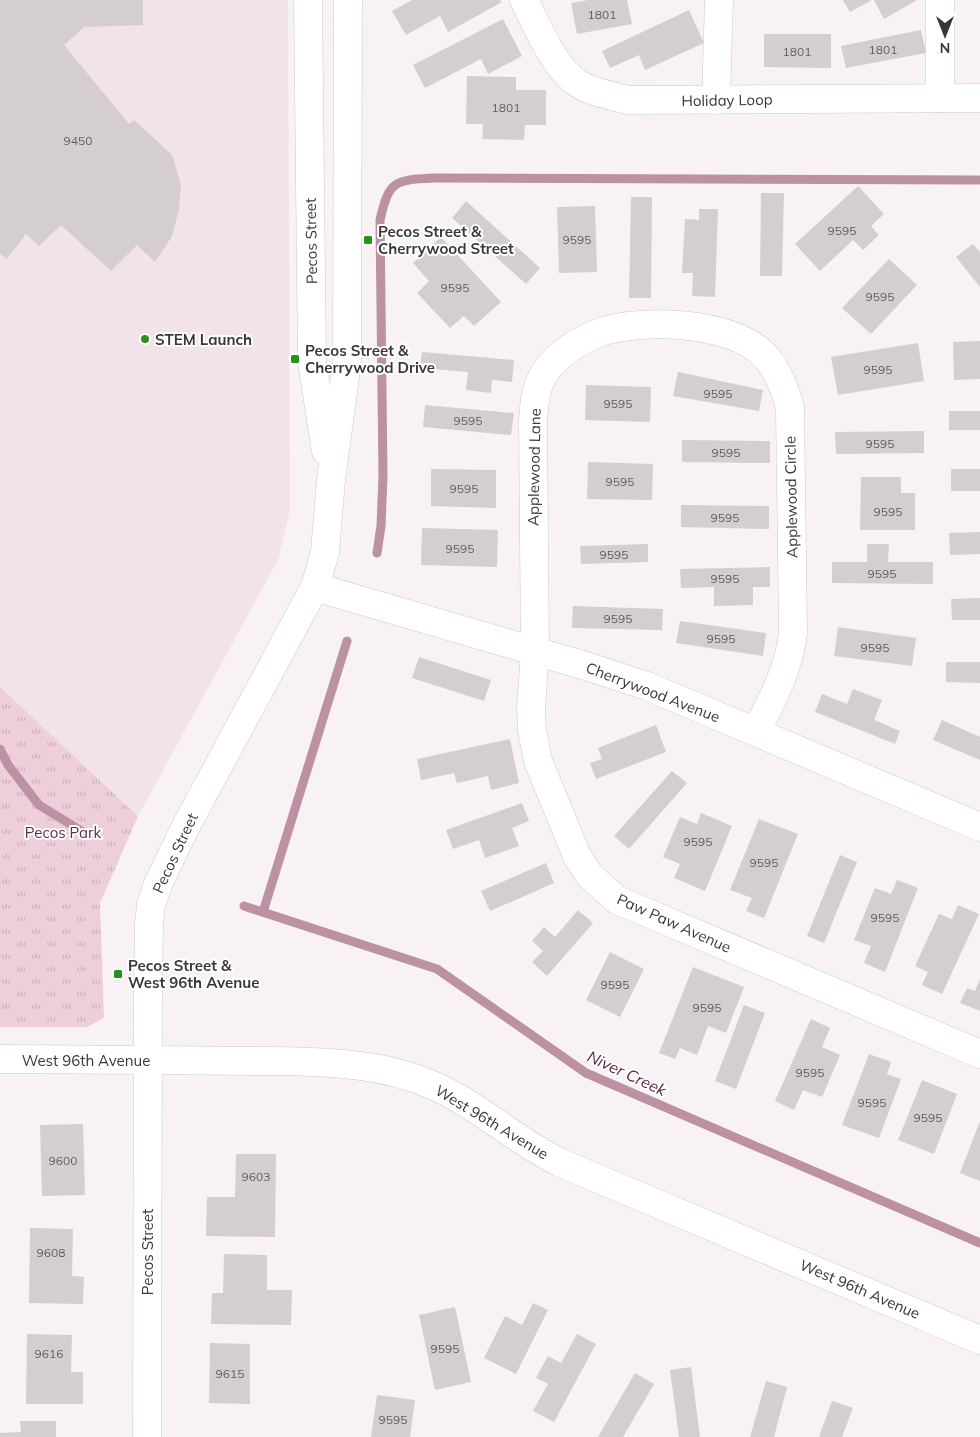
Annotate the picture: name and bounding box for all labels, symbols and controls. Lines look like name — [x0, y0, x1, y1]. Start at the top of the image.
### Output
house number: 1801 — [588, 7, 616, 22]
north arrow — [920, 10, 970, 60]
text: N — [940, 39, 950, 57]
house number: 1801 — [869, 42, 897, 57]
house number: 1801 — [783, 44, 811, 59]
street label: Holiday Loop — [681, 90, 773, 110]
house number: 1801 — [492, 100, 520, 115]
house number: 9450 — [64, 133, 92, 148]
street label: Pecos Street — [301, 198, 321, 284]
place label: Pecos Street & Cherrywood Street — [378, 222, 514, 258]
house number: 9595 — [828, 223, 856, 238]
house number: 9595 — [563, 232, 591, 247]
marker: Pecos Street & Cherrywood Street — [362, 234, 374, 246]
house number: 9595 — [441, 280, 469, 295]
house number: 9595 — [866, 289, 894, 304]
place label: STEM Launch — [155, 330, 252, 349]
marker: STEM Launch — [139, 333, 151, 345]
place label: Pecos Street & Cherrywood Drive — [305, 341, 435, 377]
marker: Pecos Street & Cherrywood Drive — [289, 353, 301, 365]
house number: 9595 — [864, 362, 892, 377]
house number: 9595 — [704, 386, 732, 401]
house number: 9595 — [604, 396, 632, 411]
street label: Applewood Lane — [523, 408, 545, 526]
house number: 9595 — [454, 413, 482, 428]
street label: Applewood Circle — [780, 436, 802, 558]
house number: 9595 — [866, 436, 894, 451]
house number: 9595 — [712, 445, 740, 460]
house number: 9595 — [606, 474, 634, 489]
house number: 9595 — [450, 481, 478, 496]
house number: 9595 — [874, 504, 902, 519]
house number: 9595 — [711, 510, 739, 525]
house number: 9595 — [446, 541, 474, 556]
house number: 9595 — [600, 547, 628, 562]
house number: 9595 — [868, 566, 896, 581]
house number: 9595 — [711, 571, 739, 586]
house number: 9595 — [604, 611, 632, 626]
house number: 9595 — [707, 631, 735, 646]
house number: 9595 — [861, 640, 889, 655]
street label: Cherrywood Avenue — [583, 658, 723, 726]
street label: Pecos Street — [148, 810, 202, 896]
park label: Pecos Park — [25, 823, 101, 842]
house number: 9595 — [684, 834, 712, 849]
house number: 9595 — [750, 855, 778, 870]
street label: Paw Paw Avenue — [614, 889, 734, 957]
house number: 9595 — [871, 910, 899, 925]
place label: Pecos Street & West 96th Avenue — [128, 956, 259, 992]
marker: Pecos Street & West 96th Avenue — [112, 968, 124, 980]
house number: 9595 — [601, 977, 629, 992]
house number: 9595 — [693, 1000, 721, 1015]
water label: Niver Creek — [584, 1046, 670, 1100]
street label: West 96th Avenue — [22, 1051, 150, 1070]
house number: 9595 — [796, 1065, 824, 1080]
street label: West 96th Avenue — [432, 1081, 552, 1163]
house number: 9595 — [858, 1095, 886, 1110]
house number: 9595 — [914, 1110, 942, 1125]
house number: 9600 — [49, 1153, 77, 1168]
house number: 9603 — [242, 1169, 270, 1184]
street label: Pecos Street — [138, 1209, 157, 1295]
house number: 9608 — [37, 1245, 65, 1260]
street label: West 96th Avenue — [797, 1255, 923, 1323]
house number: 9595 — [431, 1341, 459, 1356]
house number: 9616 — [35, 1346, 63, 1361]
house number: 9615 — [216, 1366, 244, 1381]
house number: 9595 — [379, 1412, 407, 1427]

